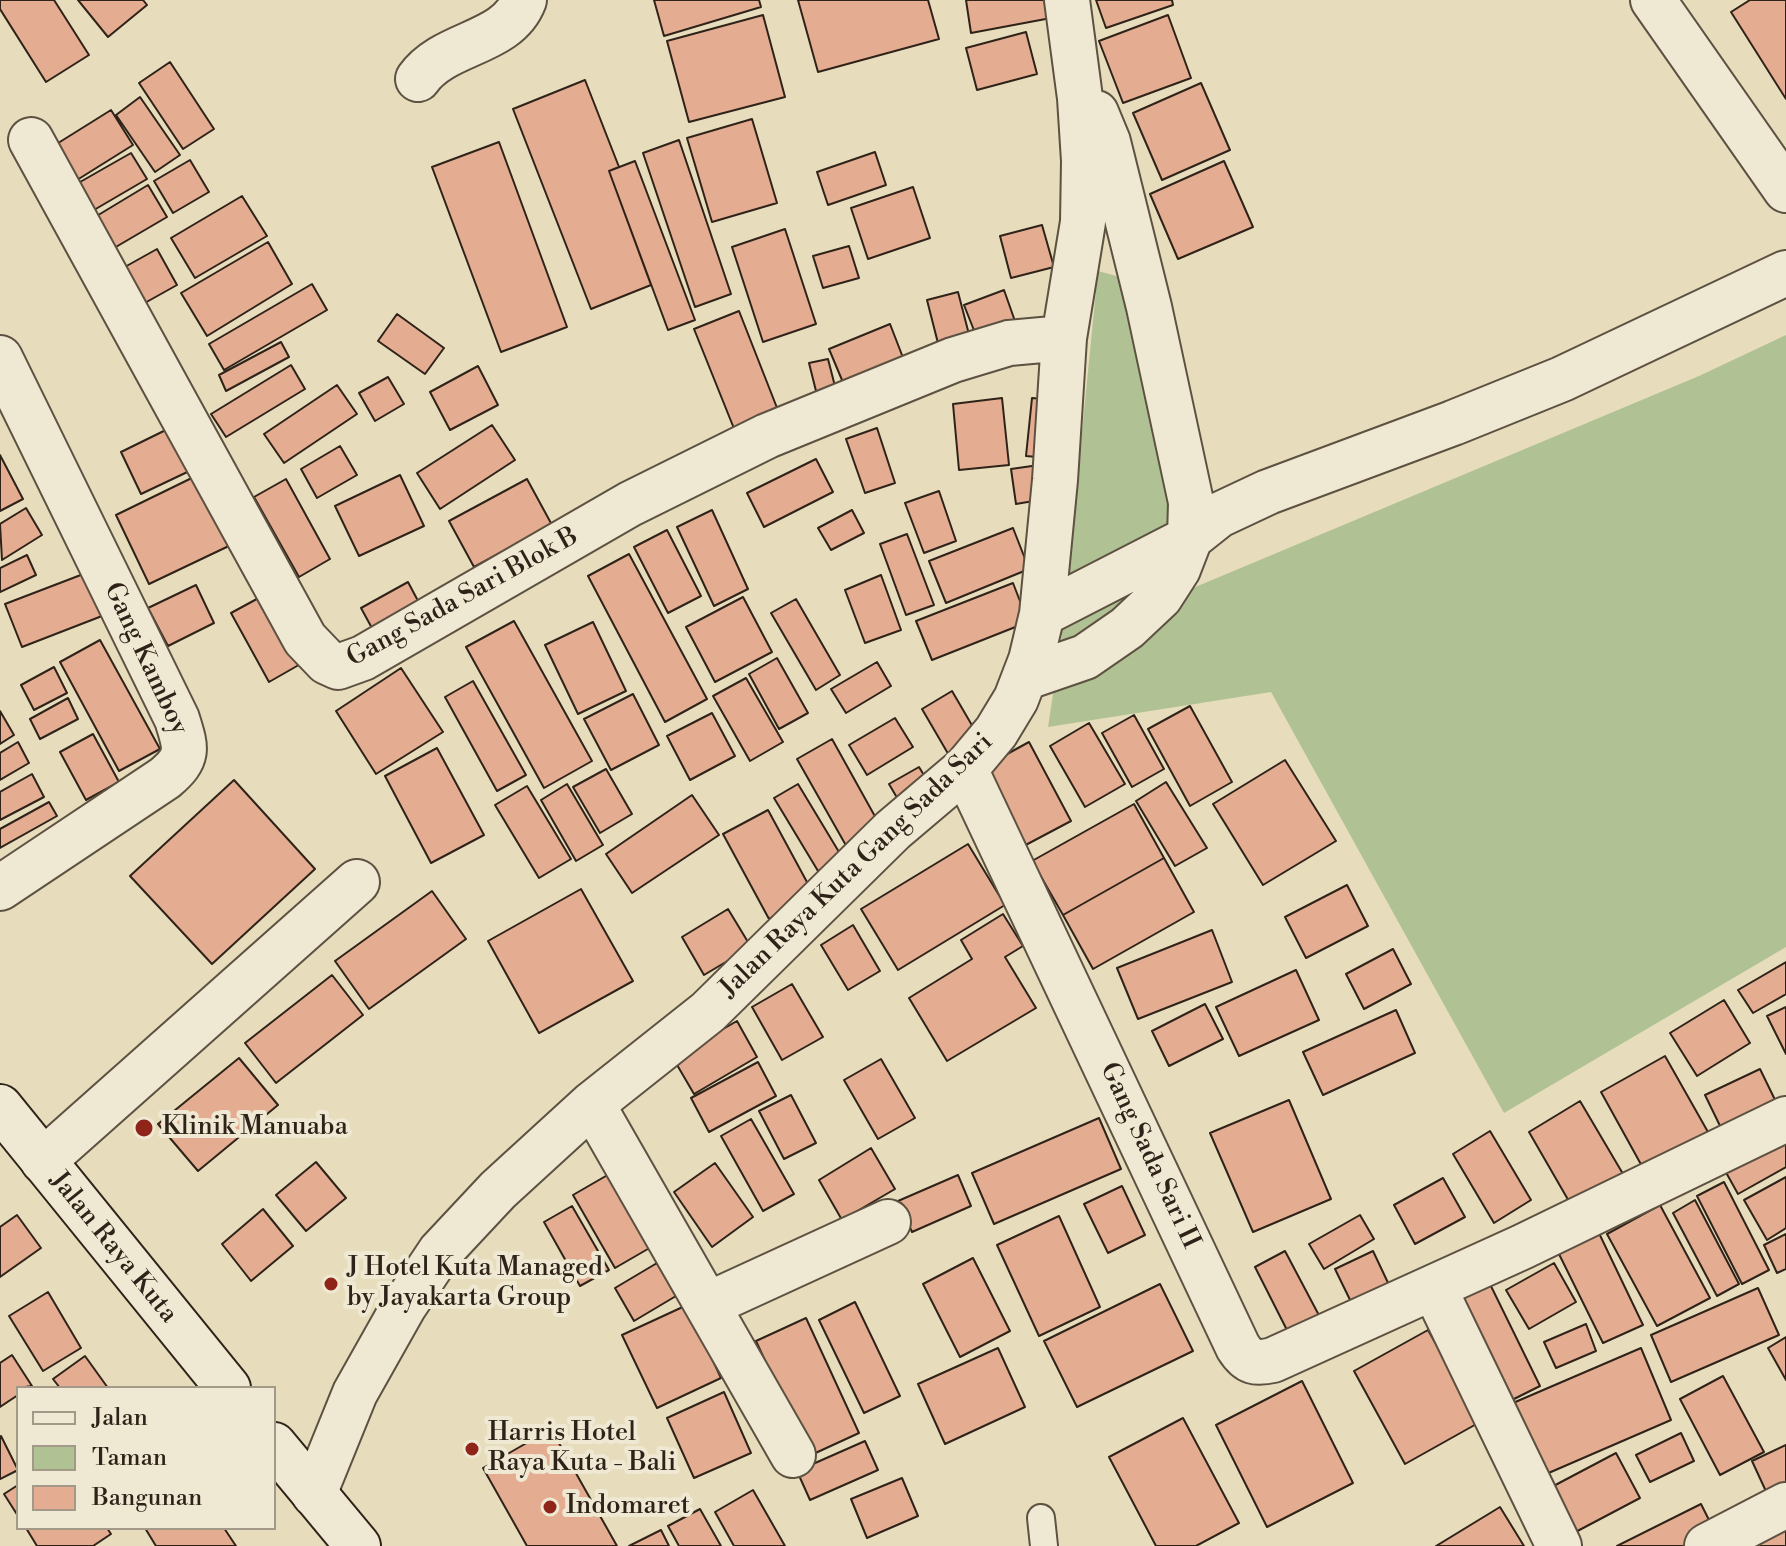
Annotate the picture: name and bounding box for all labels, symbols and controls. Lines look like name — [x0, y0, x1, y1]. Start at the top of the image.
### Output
street label: Gang Sada Sari Blok B — [342, 521, 584, 675]
street label: Gang Kamboy — [96, 578, 194, 740]
street label: Jalan Raya Kuta Gang Sada Sari — [714, 727, 1000, 1005]
street label: Gang Sada Sari II — [1092, 1058, 1206, 1254]
place label: Klinik Manuaba — [162, 1112, 348, 1144]
marker: Klinik Manuaba — [133, 1117, 155, 1139]
street label: Jalan Raya Kuta — [43, 1166, 183, 1330]
place label: J Hotel Kuta Managed by Jayakarta Group — [347, 1253, 603, 1314]
marker: J Hotel Kuta Managed by Jayakarta Group — [322, 1275, 340, 1293]
legend — [16, 1386, 276, 1530]
text: Jalan — [92, 1403, 148, 1433]
place label: Harris Hotel Raya Kuta - Bali — [488, 1418, 676, 1480]
marker: Harris Hotel Raya Kuta - Bali — [463, 1440, 481, 1458]
text: Taman — [92, 1443, 167, 1473]
text: Bangunan — [92, 1483, 202, 1513]
place label: Indomaret — [566, 1491, 690, 1523]
marker: Indomaret — [541, 1498, 559, 1516]

